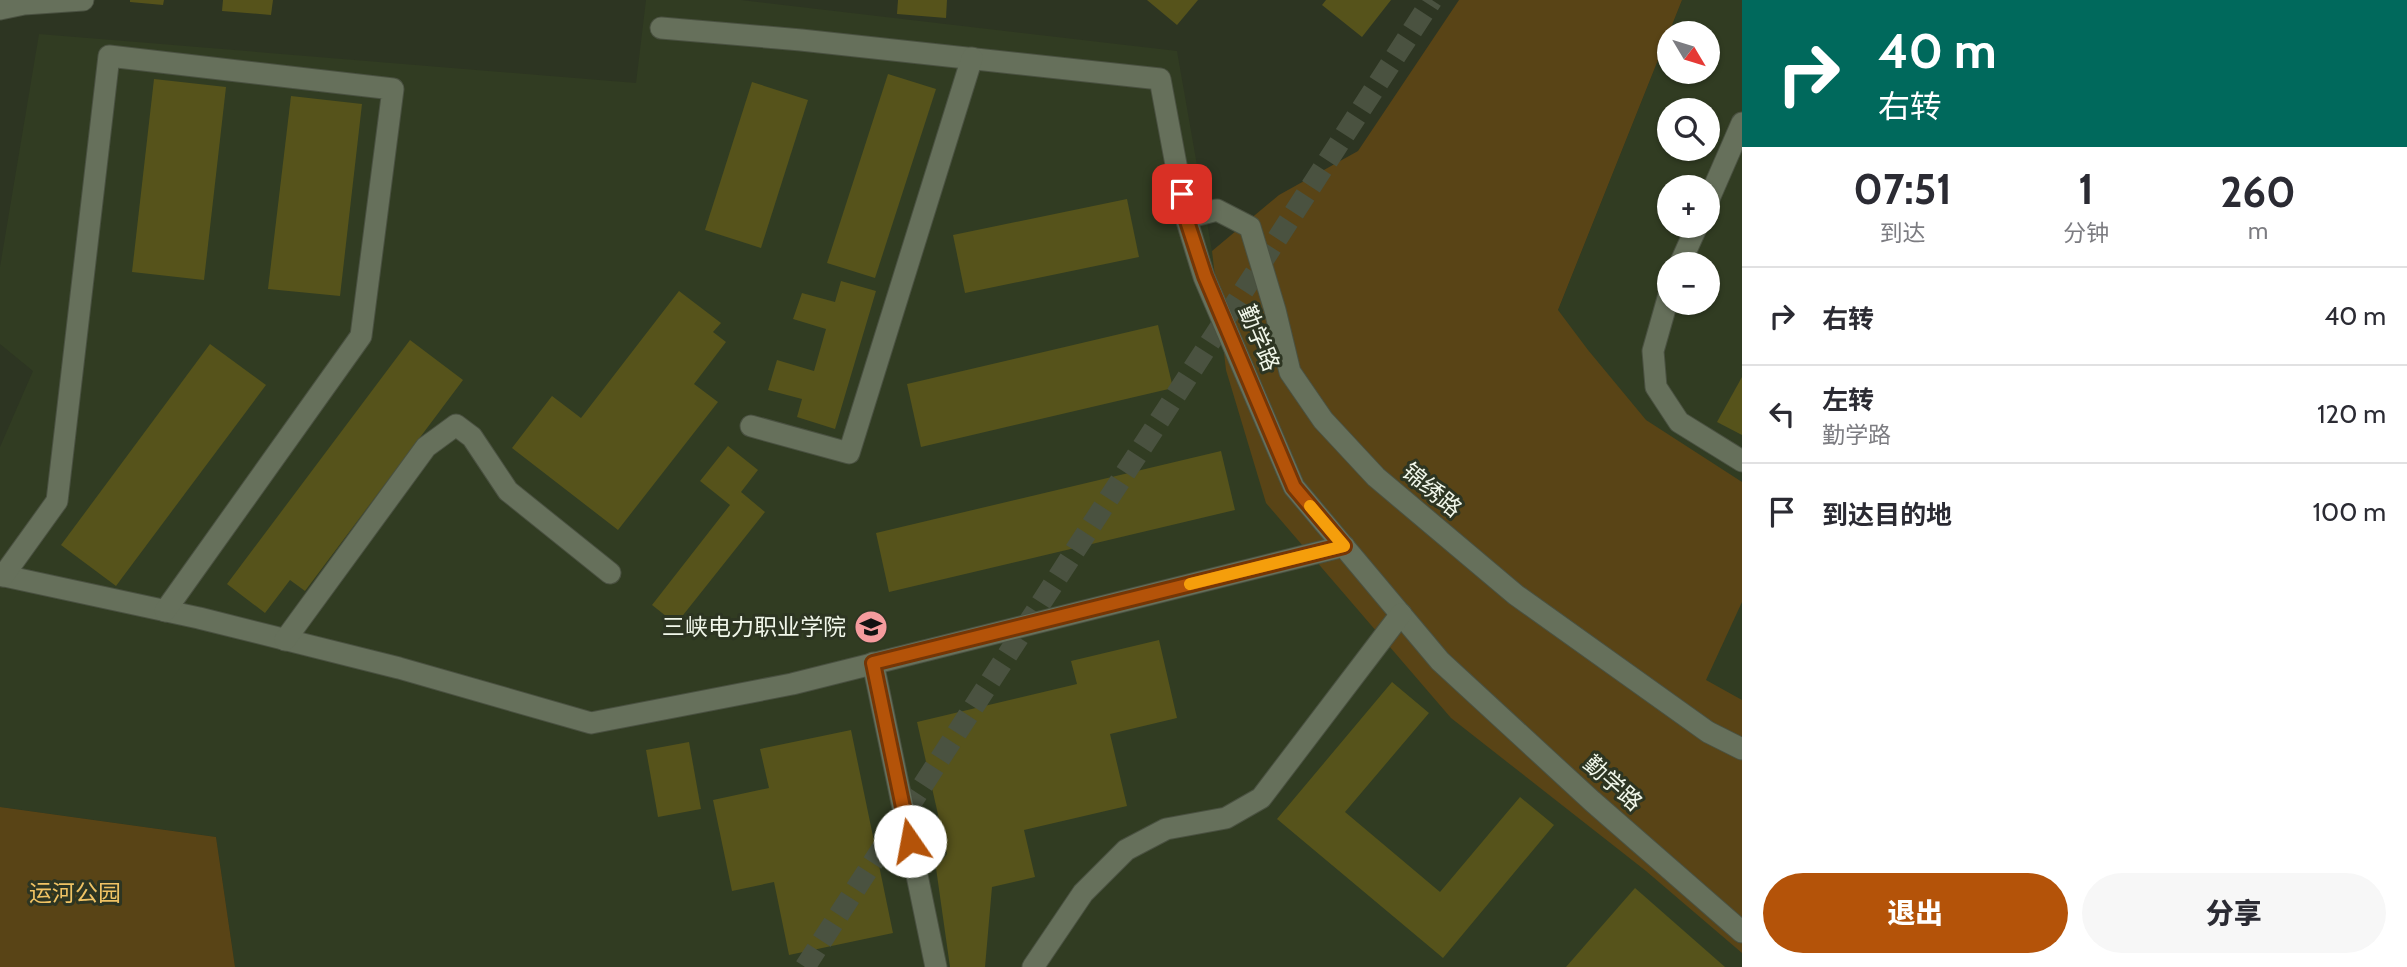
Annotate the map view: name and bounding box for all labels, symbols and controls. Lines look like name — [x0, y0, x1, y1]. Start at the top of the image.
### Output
north arrow — [1657, 21, 1720, 84]
map controls — [1657, 21, 1720, 315]
text: 40 m — [1878, 21, 1997, 80]
icon: right — [1763, 28, 1854, 119]
text: 右转 — [1878, 87, 1942, 126]
button: search — [1657, 98, 1720, 161]
text: 07:51 — [1853, 163, 1952, 215]
text: 1 — [2078, 163, 2094, 215]
pin — [1152, 164, 1212, 224]
text: 260 — [2220, 166, 2296, 218]
icon: arrive — [1163, 175, 1201, 213]
button: + — [1657, 175, 1720, 238]
text: m — [2248, 217, 2268, 245]
text: 到达 — [1879, 219, 1925, 247]
text: 分钟 — [2063, 219, 2109, 247]
button: − — [1657, 252, 1720, 315]
icon: right — [1763, 297, 1801, 335]
text: 40 m — [2324, 300, 2386, 332]
street label: 勤学路 — [1233, 301, 1285, 375]
text: 右转 — [1822, 303, 1874, 335]
text: 左转 — [1822, 384, 1874, 416]
icon: left — [1763, 395, 1801, 433]
text: 120 m — [2317, 398, 2386, 430]
text: 勤学路 — [1822, 421, 1891, 449]
street label: 锦绣路 — [1397, 457, 1467, 523]
icon: arrive — [1763, 493, 1801, 531]
text: 100 m — [2313, 496, 2386, 528]
text: 到达目的地 — [1822, 499, 1952, 531]
school or university icon: 三峡电力职业学院 — [852, 608, 890, 646]
place label: 三峡电力职业学院 — [662, 613, 846, 641]
street label: 勤学路 — [1578, 750, 1648, 816]
position arrow — [873, 804, 947, 878]
button: 退出 — [1763, 873, 2068, 953]
button: 分享 — [2082, 873, 2386, 953]
park label: 运河公园 — [29, 879, 121, 907]

